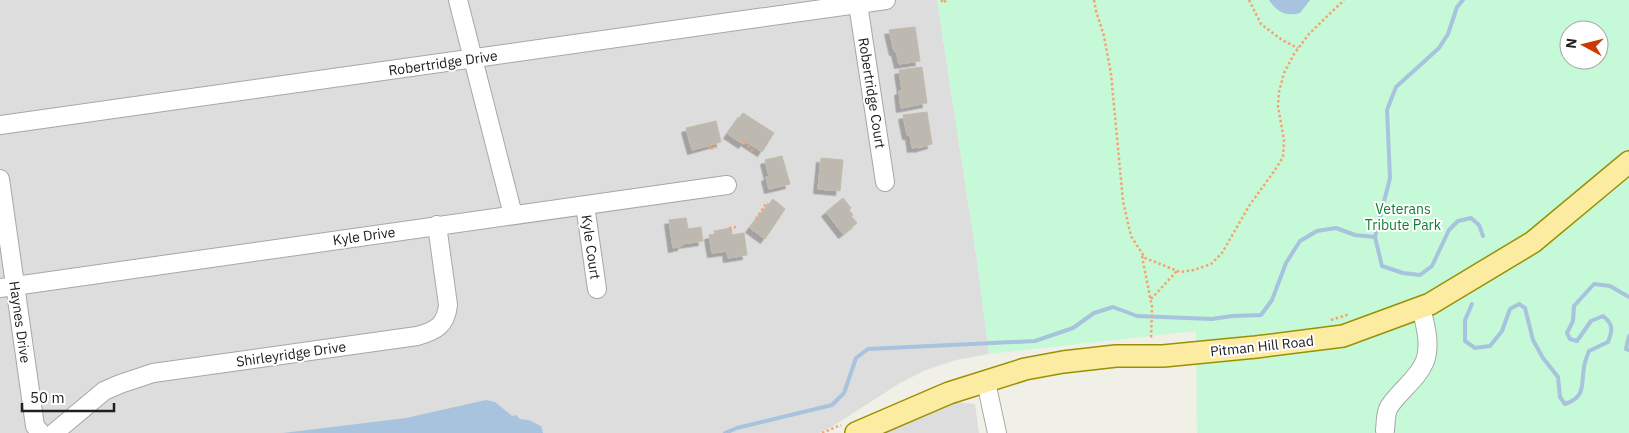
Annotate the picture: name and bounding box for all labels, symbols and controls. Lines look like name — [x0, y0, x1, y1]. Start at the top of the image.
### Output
north arrow — [1559, 20, 1609, 70]
street label: Robertridge Court — [854, 36, 890, 150]
text: N — [1562, 37, 1581, 50]
street label: Robertridge Drive — [387, 46, 499, 80]
park label: Veterans Tribute Park — [1365, 200, 1442, 234]
street label: Kyle Court — [578, 214, 604, 281]
street label: Kyle Drive — [332, 223, 397, 249]
street label: Haynes Drive — [5, 280, 35, 364]
street label: Pitman Hill Road — [1209, 332, 1315, 360]
street label: Shirleyridge Drive — [235, 337, 347, 371]
scale bar — [22, 380, 115, 412]
text: 50 m — [30, 388, 65, 407]

